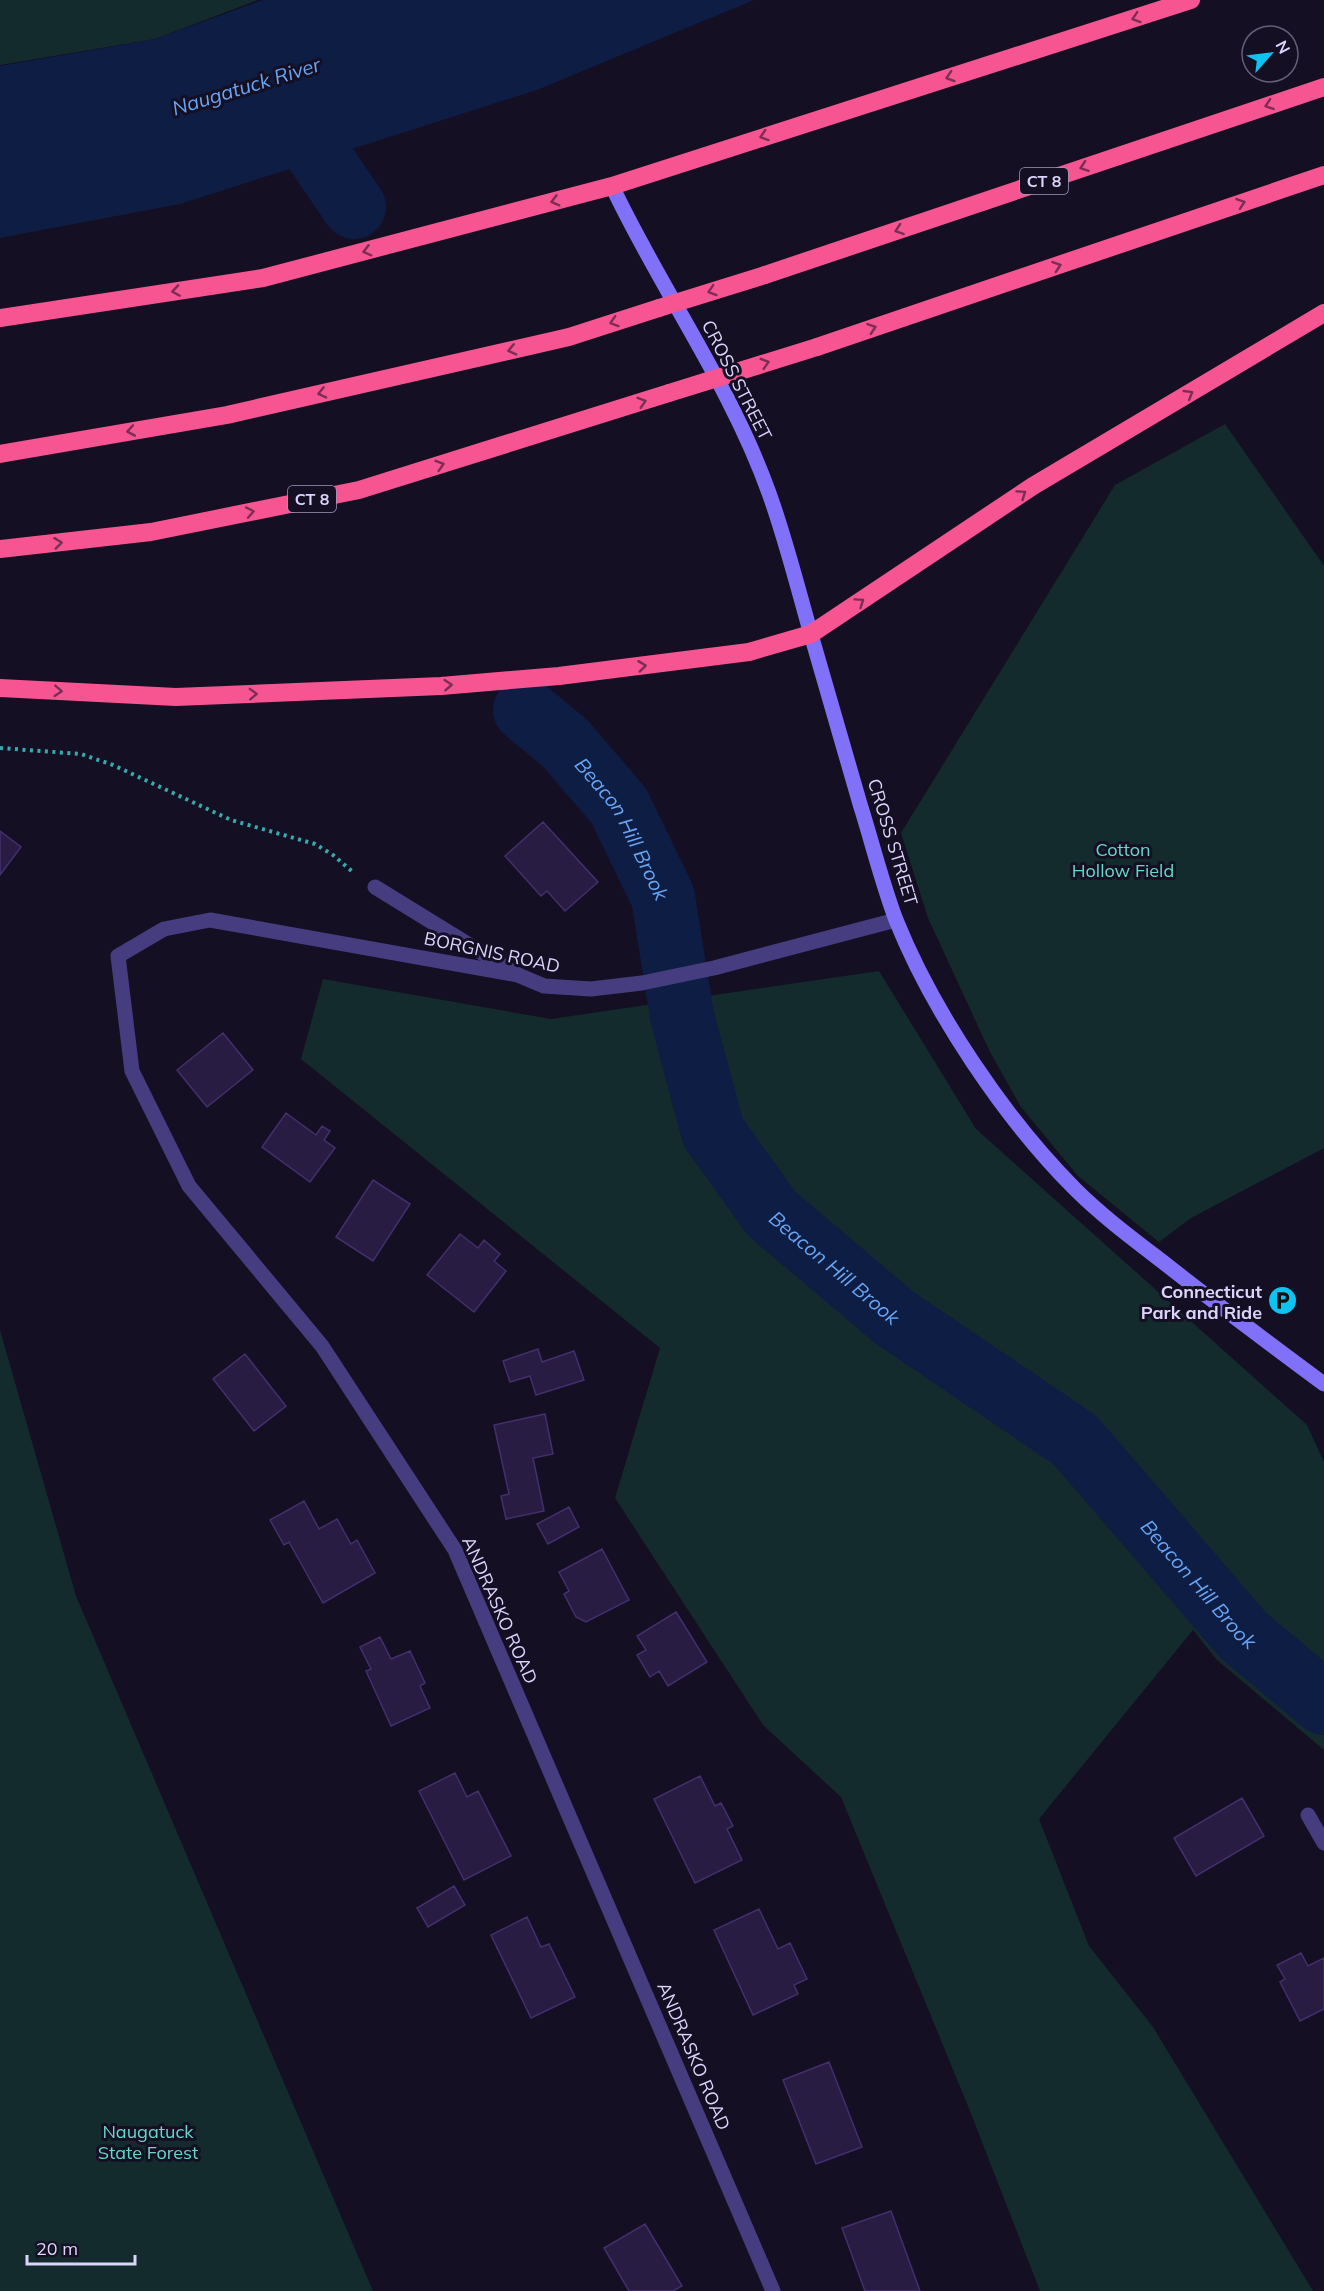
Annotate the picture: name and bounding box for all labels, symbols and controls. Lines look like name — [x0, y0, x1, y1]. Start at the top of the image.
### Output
one-way arrow — [1131, 11, 1142, 23]
north arrow — [1240, 24, 1300, 84]
text: N — [1272, 37, 1295, 57]
water label: Naugatuck River — [169, 51, 324, 120]
one-way arrow — [945, 70, 956, 82]
one-way arrow — [1264, 98, 1274, 111]
one-way arrow — [759, 129, 770, 141]
one-way arrow — [1079, 160, 1090, 173]
road number: CT 8 — [1020, 168, 1068, 194]
one-way arrow — [550, 193, 560, 206]
one-way arrow — [1235, 198, 1246, 211]
one-way arrow — [894, 222, 905, 235]
one-way arrow — [362, 243, 372, 256]
one-way arrow — [1051, 261, 1062, 273]
one-way arrow — [707, 284, 718, 296]
one-way arrow — [172, 285, 181, 297]
one-way arrow — [609, 315, 620, 328]
street label: CROSS STREET — [697, 316, 777, 444]
one-way arrow — [866, 323, 877, 336]
one-way arrow — [507, 342, 517, 355]
one-way arrow — [759, 358, 770, 370]
one-way arrow — [317, 386, 327, 399]
one-way arrow — [1183, 389, 1193, 401]
one-way arrow — [636, 397, 647, 409]
one-way arrow — [126, 425, 136, 437]
one-way arrow — [434, 460, 444, 472]
road number: CT 8 — [288, 486, 336, 512]
one-way arrow — [1015, 490, 1026, 501]
one-way arrow — [245, 506, 255, 519]
one-way arrow — [54, 537, 63, 549]
one-way arrow — [853, 598, 864, 609]
one-way arrow — [637, 660, 647, 672]
one-way arrow — [444, 679, 453, 692]
one-way arrow — [54, 685, 63, 698]
one-way arrow — [249, 687, 258, 700]
water label: Beacon Hill Brook — [570, 752, 675, 905]
street label: CROSS STREET — [863, 776, 923, 908]
park label: Cotton Hollow Field — [1072, 838, 1174, 882]
street label: BORGNIS ROAD — [422, 926, 562, 978]
water label: Beacon Hill Brook — [765, 1205, 906, 1330]
place label: Connecticut Park and Ride — [1141, 1280, 1262, 1324]
parking icon: Connecticut Park and Ride — [1267, 1285, 1299, 1317]
water label: Beacon Hill Brook — [1136, 1514, 1262, 1654]
street label: ANDRASKO ROAD — [457, 1533, 543, 1687]
street label: ANDRASKO ROAD — [652, 1978, 736, 2134]
park label: Naugatuck State Forest — [98, 2120, 198, 2164]
scale bar — [27, 2228, 135, 2266]
text: 20 m — [36, 2237, 78, 2260]

